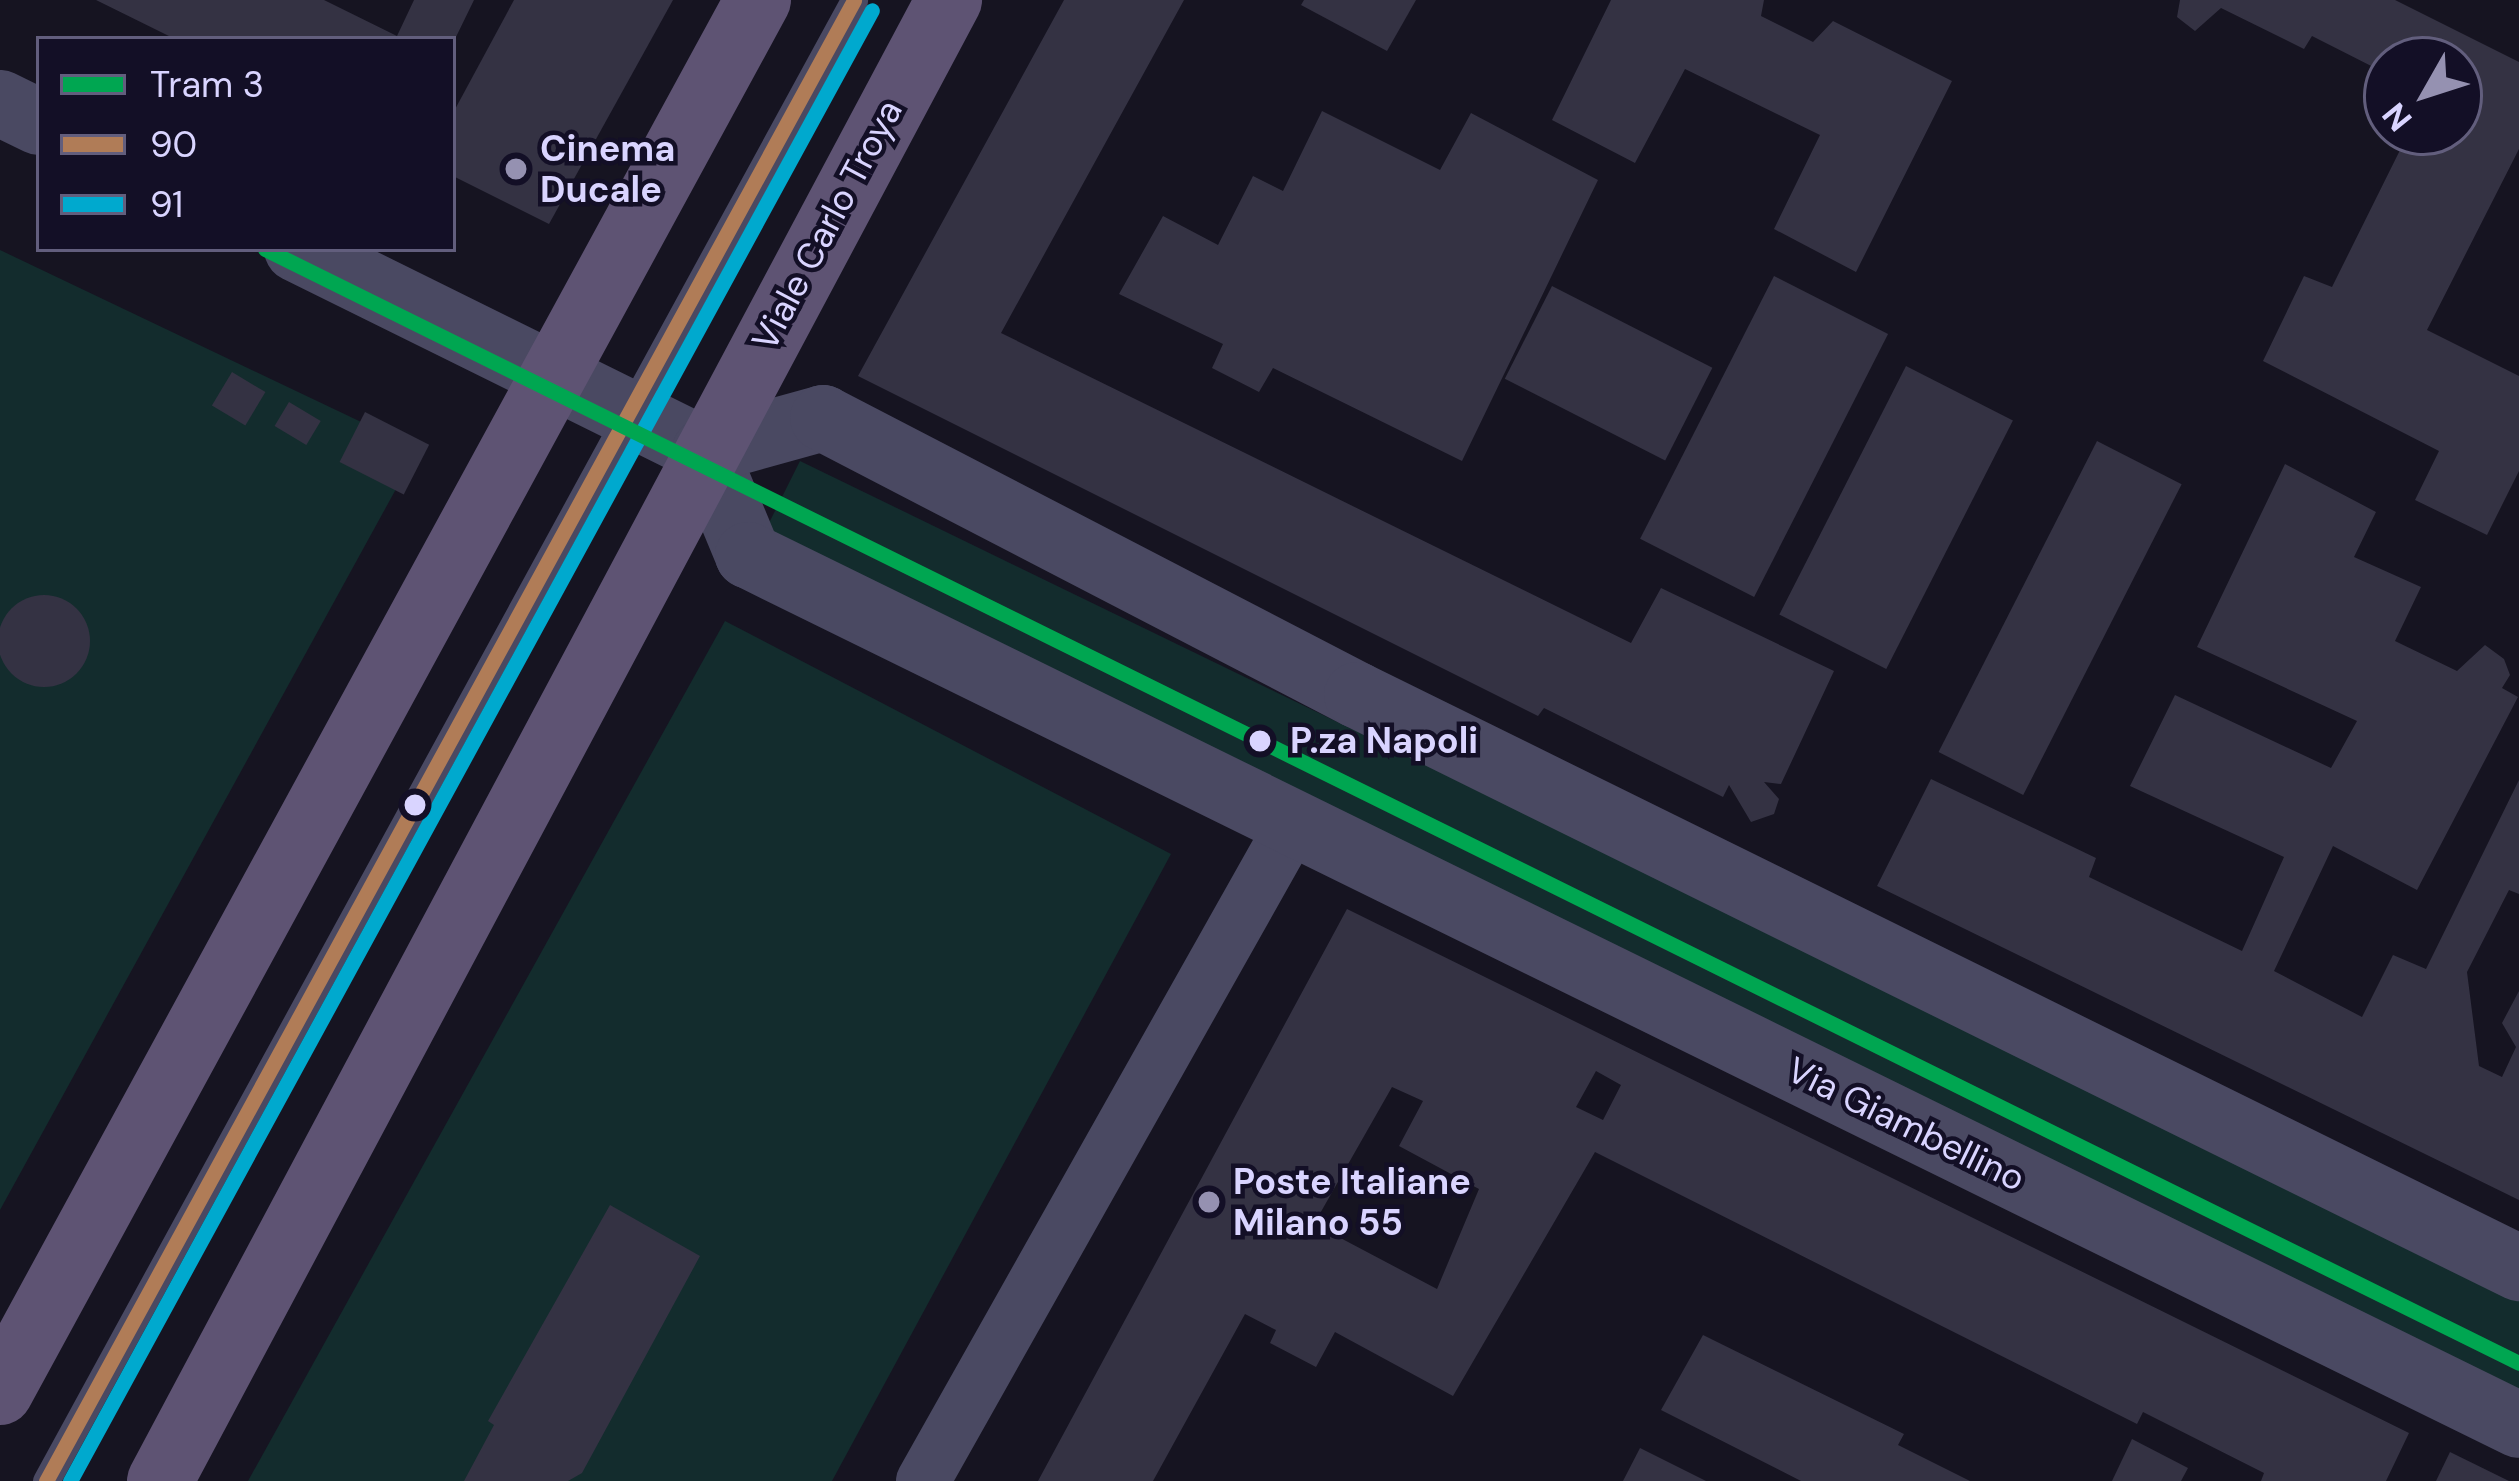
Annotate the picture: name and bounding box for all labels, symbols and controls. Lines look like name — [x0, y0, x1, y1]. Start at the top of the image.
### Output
legend — [36, 36, 456, 252]
north arrow — [2363, 36, 2483, 156]
text: Tram 3 — [150, 61, 264, 108]
street label: Viale Carlo Troya — [743, 92, 911, 358]
text: N — [2373, 94, 2421, 140]
text: 90 — [150, 121, 197, 168]
place label: Cinema Ducale — [540, 126, 675, 211]
marker: Cinema Ducale — [503, 156, 529, 182]
text: 91 — [150, 181, 183, 228]
place label: P.za Napoli — [1290, 719, 1478, 763]
marker: P.za Napoli — [1241, 722, 1279, 760]
unlabelled marker — [404, 794, 426, 816]
street label: Via Giambellino — [1780, 1048, 2032, 1200]
place label: Poste Italiane Milano 55 — [1233, 1159, 1471, 1244]
marker: Poste Italiane Milano 55 — [1196, 1189, 1222, 1215]

